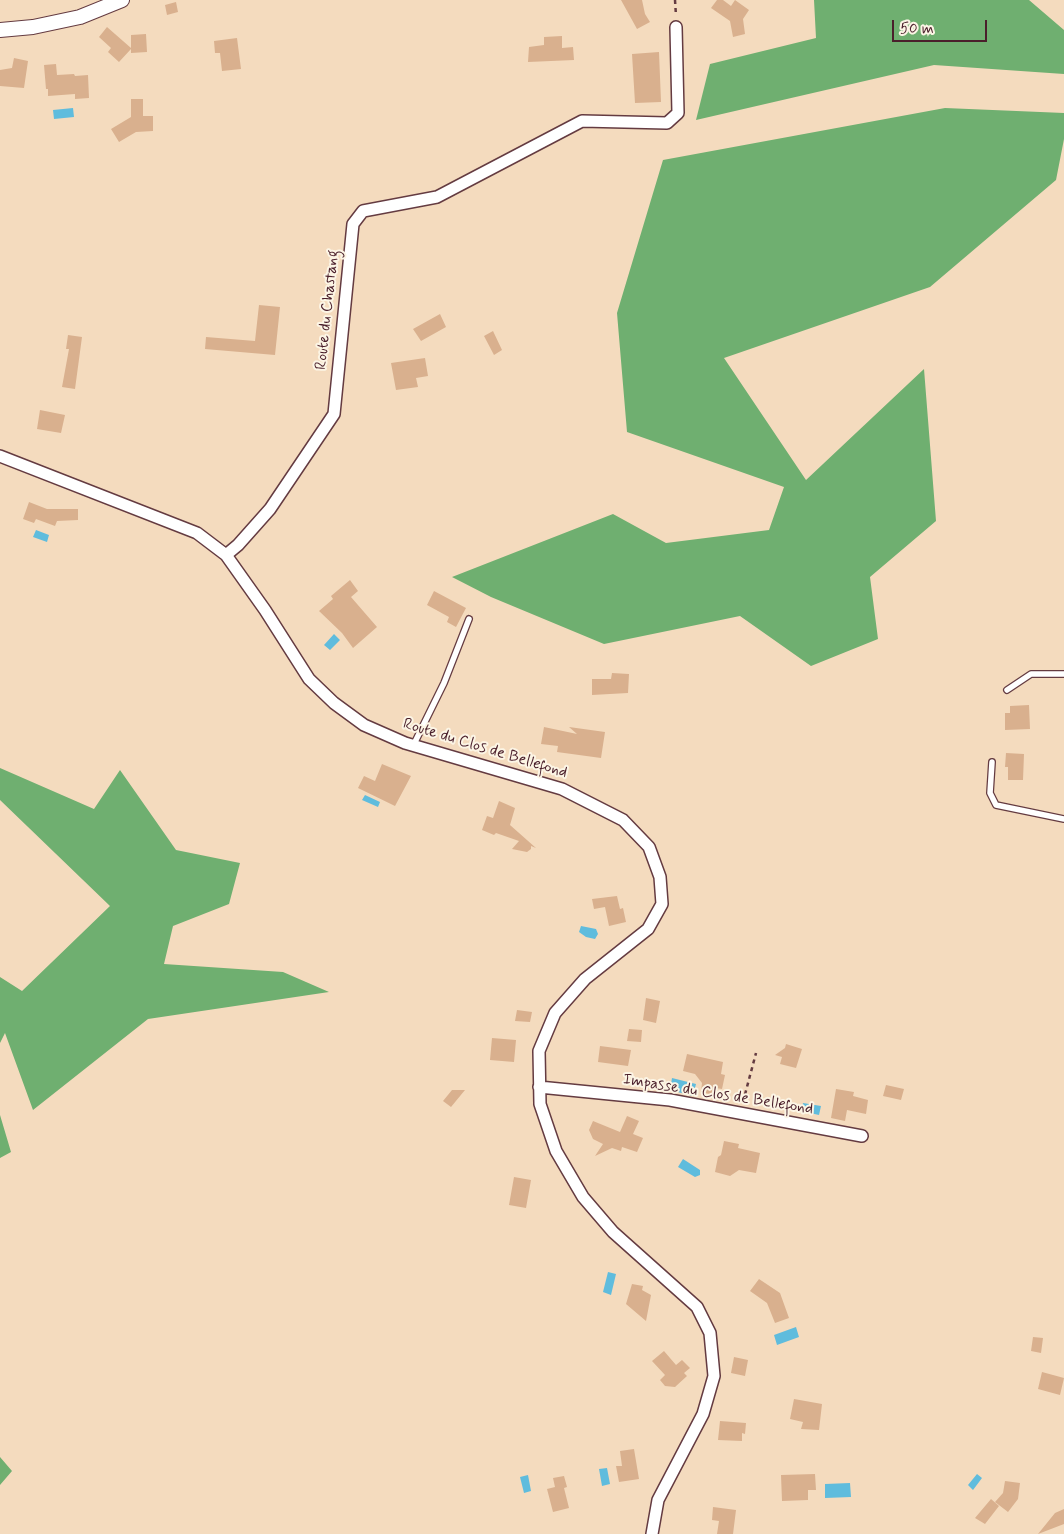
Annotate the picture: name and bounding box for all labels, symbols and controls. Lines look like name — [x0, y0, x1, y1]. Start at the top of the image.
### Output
scale bar — [894, 10, 989, 42]
text: 50 m — [900, 19, 934, 39]
street label: Route du Chastang — [312, 249, 344, 371]
street label: Route du Clos de Bellefond — [400, 715, 570, 783]
street label: Impasse du Clos de Bellefond — [621, 1070, 815, 1120]

